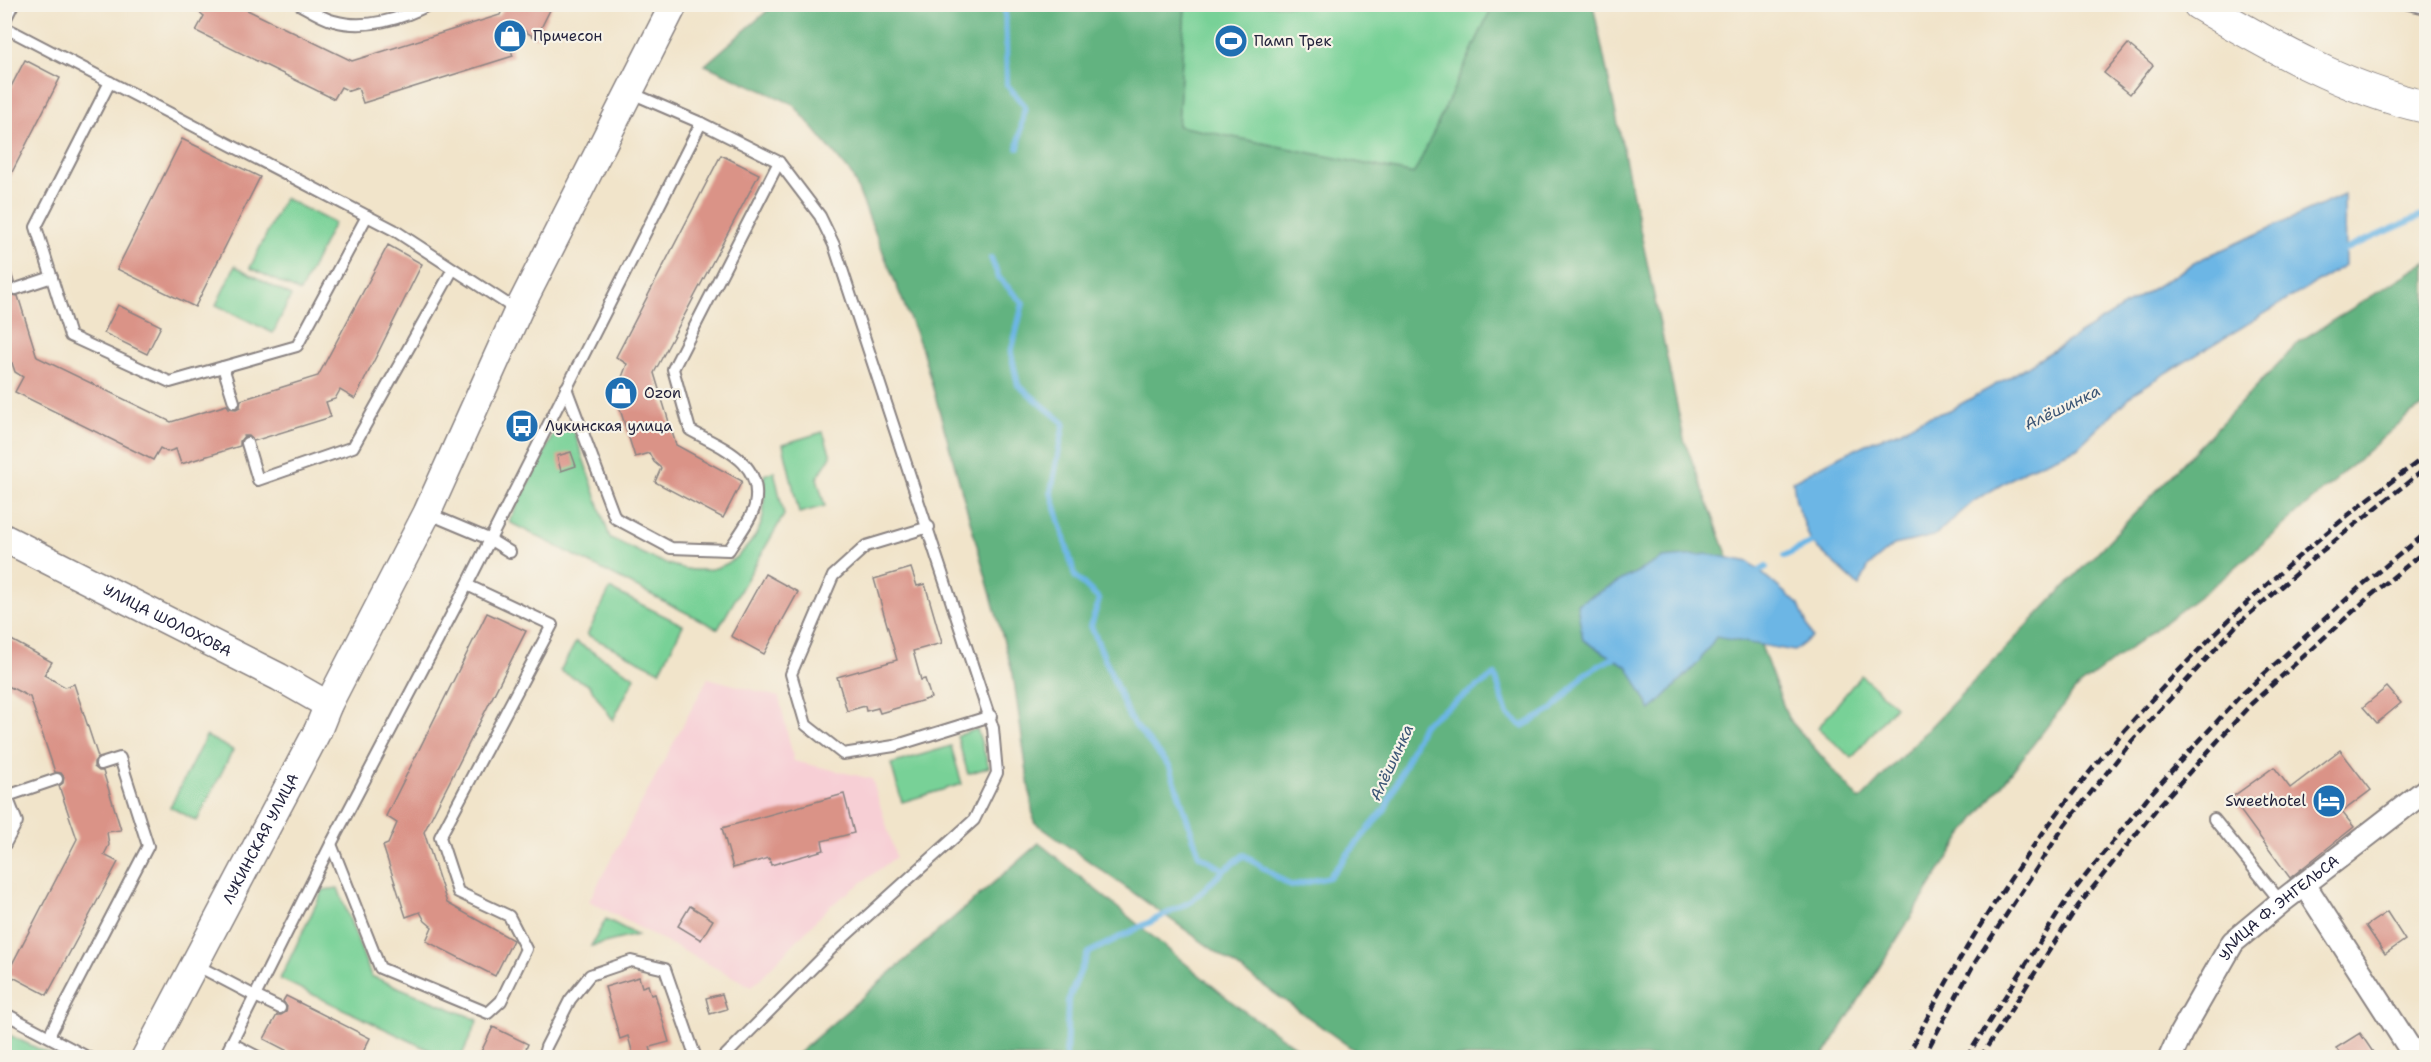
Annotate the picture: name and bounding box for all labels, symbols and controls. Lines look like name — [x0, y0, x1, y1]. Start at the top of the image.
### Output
shop icon: Причесон — [492, 18, 528, 54]
sports icon: Памп Трек — [1213, 23, 1249, 59]
place label: Причесон — [533, 26, 602, 46]
place label: Памп Трек — [1254, 31, 1331, 51]
shop icon: Ozon — [603, 375, 639, 411]
water label: Алёшинка — [2021, 380, 2104, 435]
place label: Ozon — [644, 383, 681, 403]
bus stop icon: Лукинская улица — [504, 408, 540, 444]
place label: Лукинская улица — [545, 416, 673, 436]
street label: УЛИЦА ШОЛОХОВА — [100, 580, 235, 661]
water label: Алёшинка — [1365, 721, 1418, 804]
street label: ЛУКИНСКАЯ УЛИЦА — [218, 770, 303, 907]
hotel icon: Sweethotel — [2311, 783, 2347, 819]
place label: Sweethotel — [2225, 791, 2306, 811]
street label: УЛИЦА Ф. ЭНГЕЛЬСА — [2215, 851, 2343, 964]

